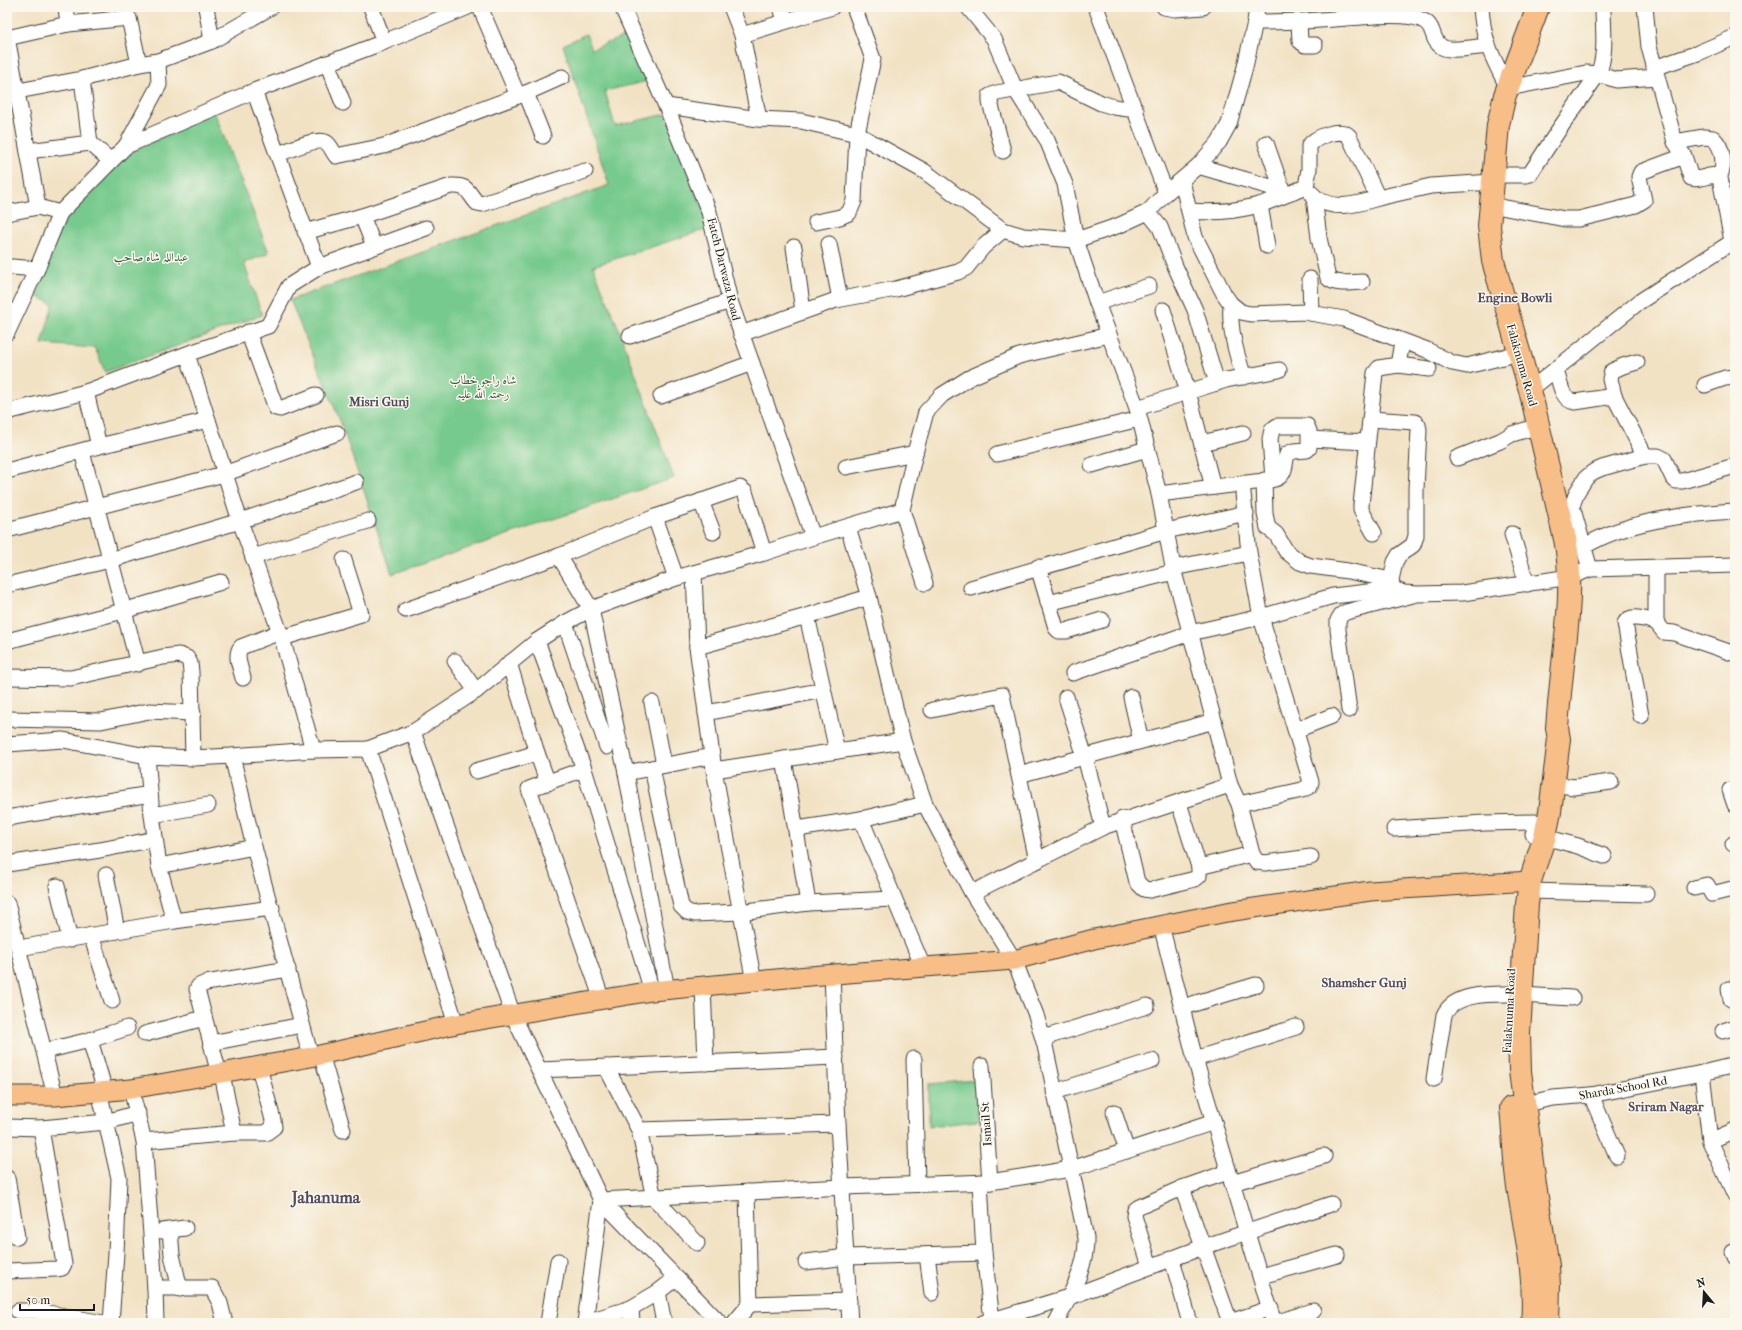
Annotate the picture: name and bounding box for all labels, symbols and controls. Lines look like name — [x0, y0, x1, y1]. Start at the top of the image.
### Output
street label: Fateh Darwaza Road — [704, 216, 744, 322]
park label: عبداللہ شاہ صاحب — [114, 250, 188, 265]
district label: Engine Bowli — [1478, 290, 1553, 306]
street label: Falaknuma Road — [1504, 322, 1541, 408]
park label: شاہ راجو خطاب رحمتہ اللہ علیہ — [450, 373, 517, 401]
district label: Misri Gunj — [348, 394, 409, 409]
street label: Falaknuma Road — [1500, 968, 1518, 1054]
district label: Shamsher Gunj — [1322, 975, 1406, 990]
street label: Sharda School Rd — [1578, 1073, 1669, 1103]
district label: Sriram Nagar — [1628, 1099, 1704, 1115]
street label: Ismail St — [977, 1101, 995, 1147]
district label: Jahanuma — [290, 1188, 361, 1208]
north arrow — [1684, 1272, 1724, 1312]
text: N — [1695, 1275, 1708, 1290]
scale bar — [20, 1286, 94, 1312]
text: 50 m — [26, 1293, 50, 1307]

